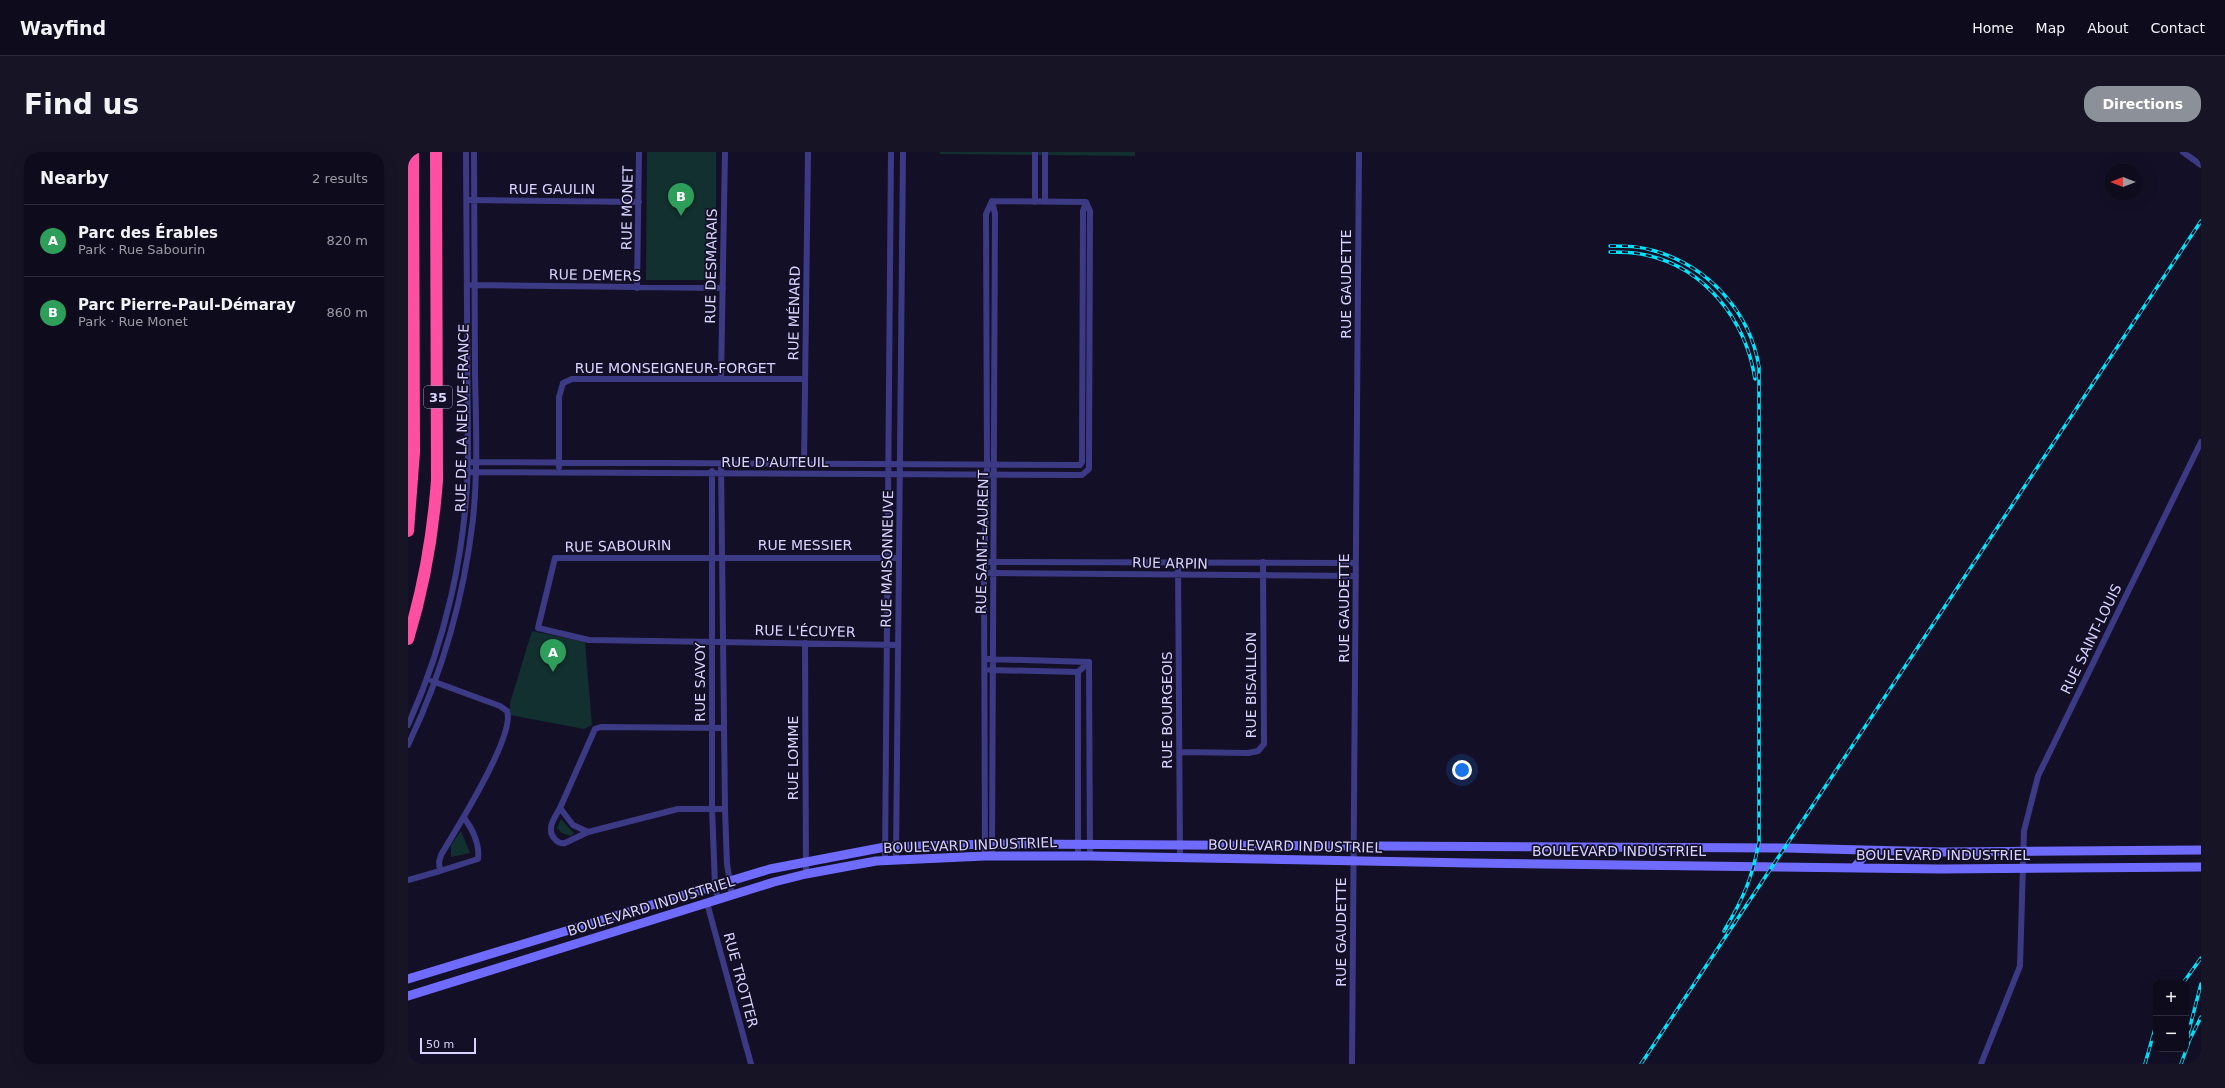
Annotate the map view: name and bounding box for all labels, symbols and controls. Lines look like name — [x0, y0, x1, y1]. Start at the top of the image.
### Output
text: Wayfind — [20, 17, 106, 39]
text: Home — [1972, 20, 2014, 36]
text: Map — [2036, 20, 2065, 36]
text: About — [2087, 20, 2129, 36]
text: Contact — [2151, 20, 2205, 36]
button: Directions — [2084, 86, 2201, 122]
text: Find us — [24, 88, 139, 121]
north arrow — [2105, 164, 2141, 200]
street label: RUE MONET — [618, 165, 636, 250]
text: Nearby — [40, 168, 109, 188]
text: 2 results — [312, 171, 368, 186]
street label: RUE GAULIN — [509, 181, 595, 197]
pin: B — [668, 183, 694, 216]
street label: RUE DESMARAIS — [702, 208, 720, 324]
text: Parc des Érables — [78, 224, 218, 242]
street label: RUE GAUDETTE — [1338, 229, 1354, 339]
text: A — [48, 233, 58, 248]
text: 820 m — [326, 233, 368, 248]
text: Park · Rue Sabourin — [78, 242, 205, 257]
street label: RUE MÉNARD — [785, 265, 803, 361]
street label: RUE DEMERS — [549, 266, 641, 284]
text: Parc Pierre-Paul-Démaray — [78, 296, 296, 314]
text: B — [48, 305, 58, 320]
text: 860 m — [326, 305, 368, 320]
text: Park · Rue Monet — [78, 314, 188, 329]
street label: RUE DE LA NEUVE-FRANCE — [452, 324, 472, 512]
street label: RUE MONSEIGNEUR-FORGET — [575, 360, 776, 376]
road number: 35 — [424, 386, 452, 408]
street label: RUE D'AUTEUIL — [721, 454, 829, 470]
street label: RUE SAINT-LAURENT — [973, 469, 991, 614]
street label: RUE MAISONNEUVE — [878, 490, 896, 628]
street label: RUE SABOURIN — [564, 537, 672, 555]
street label: RUE MESSIER — [758, 537, 853, 553]
street label: RUE GAUDETTE — [1336, 553, 1352, 663]
street label: RUE ARPIN — [1132, 554, 1208, 572]
street label: RUE SAINT-LOUIS — [2057, 581, 2125, 697]
street label: RUE L'ÉCUYER — [754, 622, 856, 640]
street label: RUE BISAILLON — [1243, 632, 1259, 738]
pin: A — [540, 639, 566, 672]
street label: RUE SAVOY — [692, 642, 708, 722]
street label: RUE BOURGEOIS — [1159, 651, 1175, 769]
street label: RUE LOMME — [785, 716, 801, 800]
your location — [1452, 760, 1472, 780]
street label: BOULEVARD INDUSTRIEL — [883, 834, 1057, 856]
street label: BOULEVARD INDUSTRIEL — [1208, 836, 1382, 856]
street label: BOULEVARD INDUSTRIEL — [1532, 843, 1706, 859]
street label: BOULEVARD INDUSTRIEL — [1856, 847, 2030, 863]
street label: BOULEVARD INDUSTRIEL — [565, 873, 737, 939]
street label: RUE GAUDETTE — [1333, 877, 1349, 987]
street label: RUE TROTTER — [721, 931, 761, 1030]
map controls — [2153, 980, 2189, 1052]
button: + — [2153, 980, 2189, 1016]
button: − — [2153, 1016, 2189, 1052]
scale bar — [420, 1036, 476, 1055]
text: 50 m — [426, 1038, 454, 1051]

